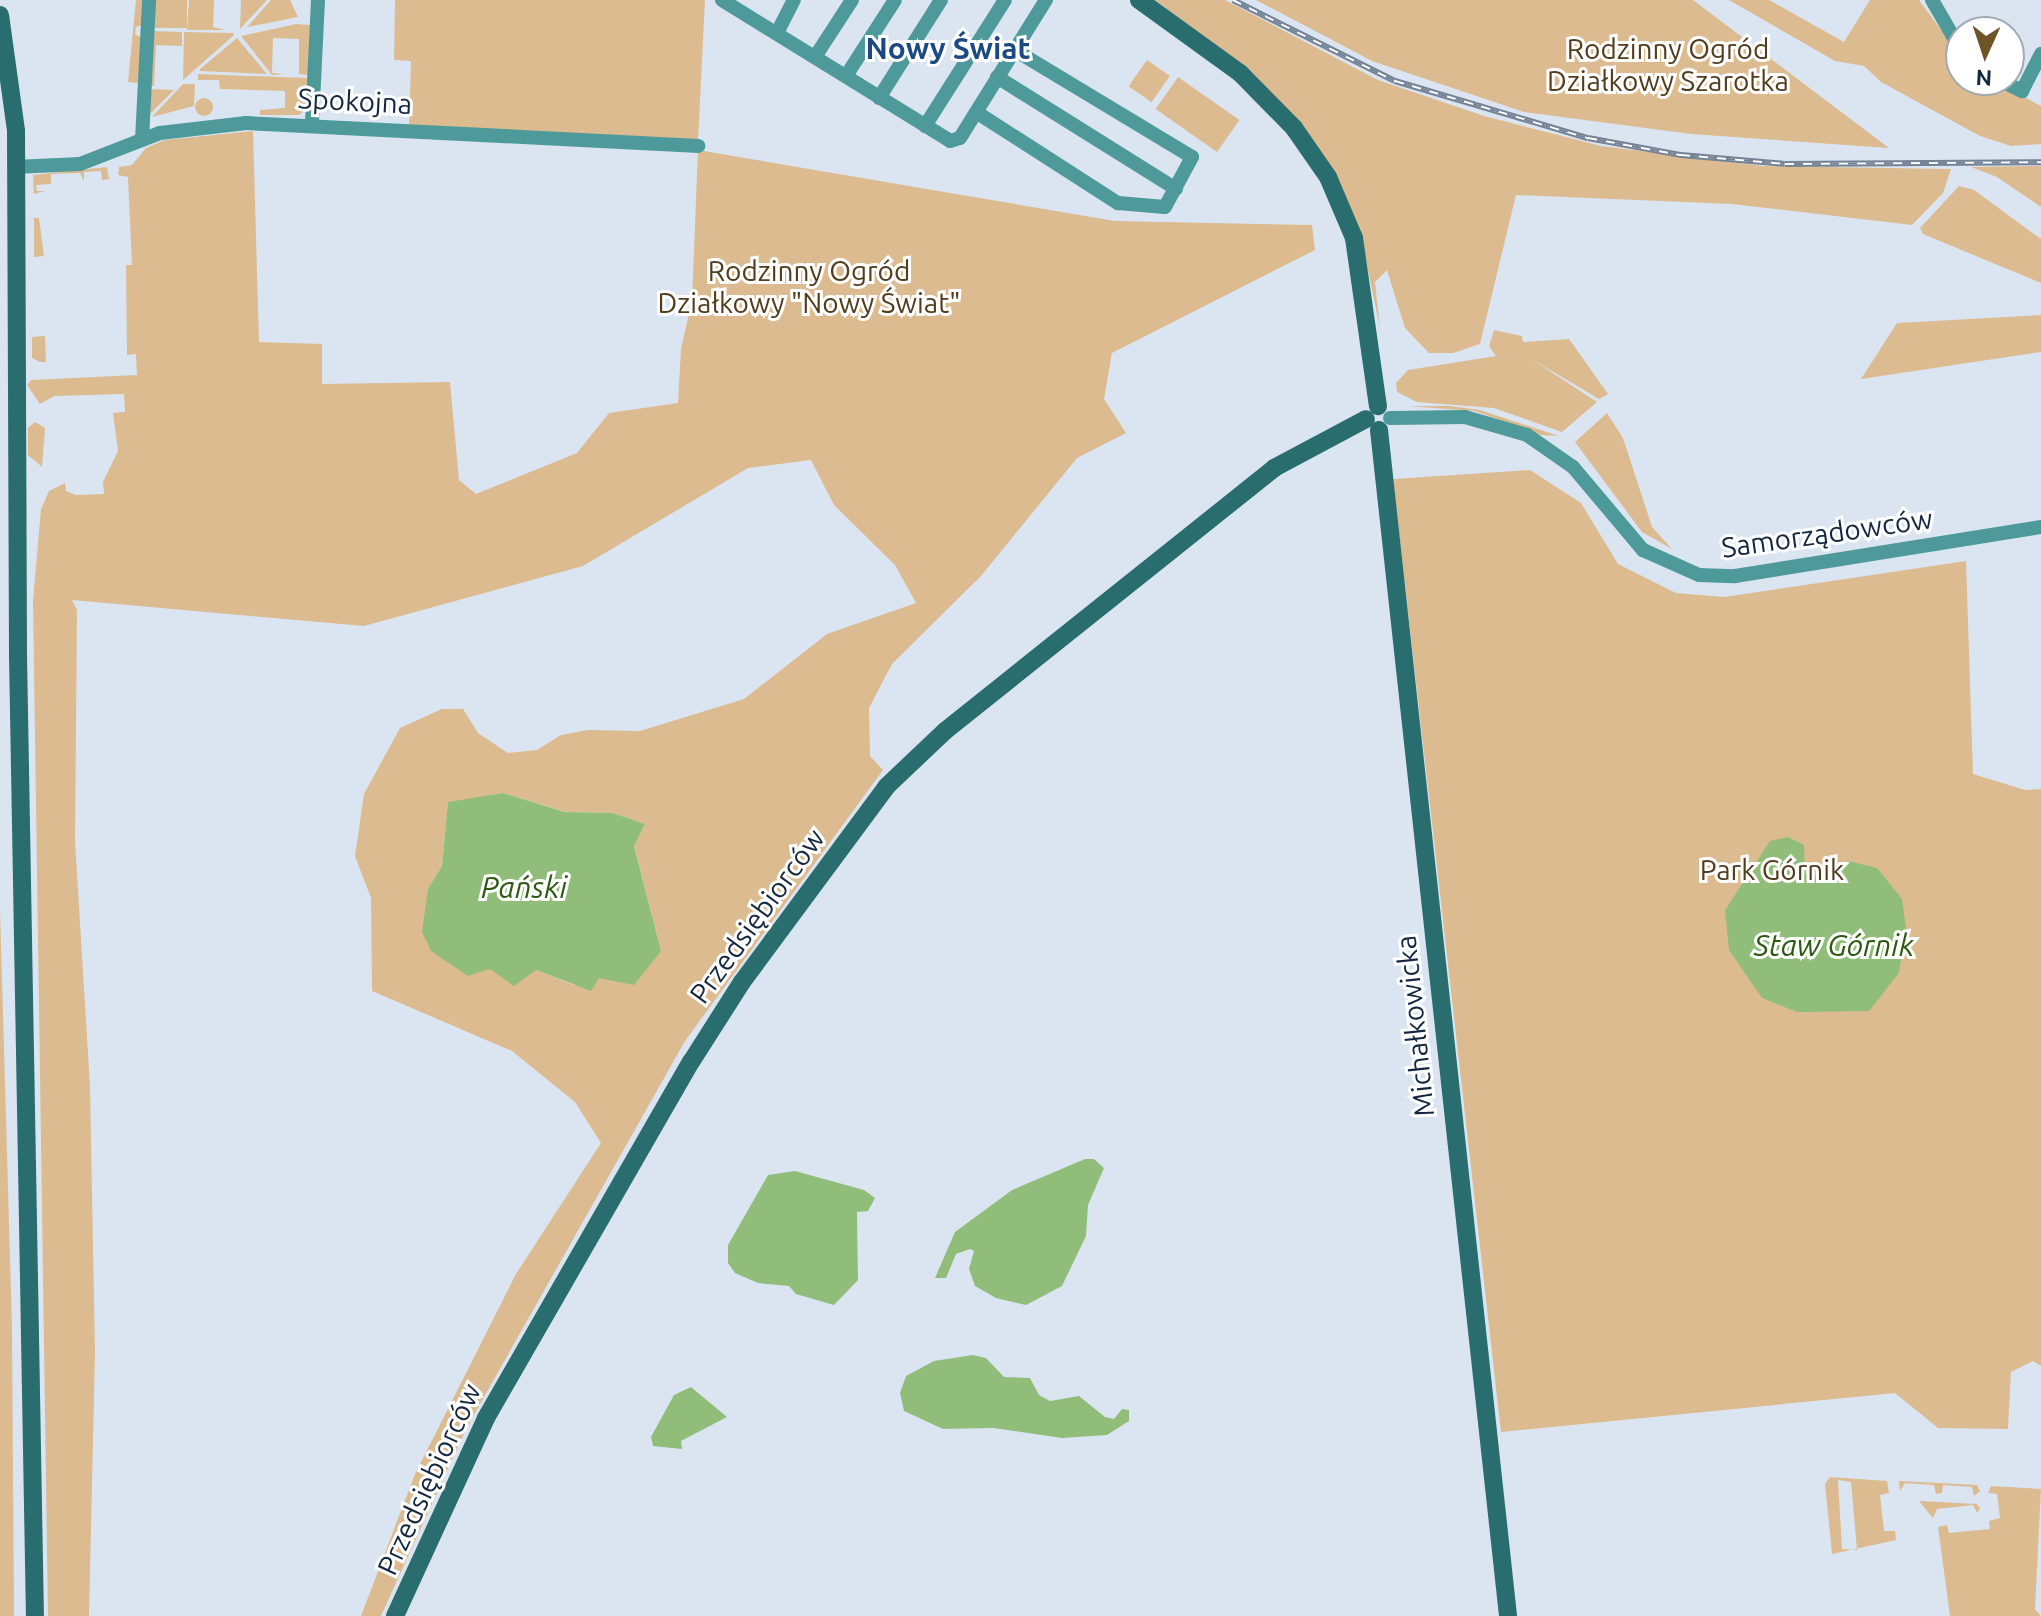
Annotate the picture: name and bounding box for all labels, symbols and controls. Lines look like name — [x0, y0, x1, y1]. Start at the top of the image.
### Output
north arrow — [1945, 16, 2025, 96]
district label: Nowy Świat — [865, 30, 1031, 66]
park label: Rodzinny Ogród Działkowy Szarotka — [1547, 32, 1789, 98]
text: N — [1975, 66, 1993, 91]
street label: Spokojna — [297, 81, 413, 121]
park label: Rodzinny Ogród Działkowy "Nowy Świat" — [658, 254, 960, 320]
street label: Samorządowców — [1719, 502, 1935, 564]
street label: Przedsiębiorców — [682, 822, 832, 1010]
park label: Park Górnik — [1700, 853, 1844, 887]
water label: Pański — [481, 869, 567, 905]
water label: Staw Górnik — [1754, 927, 1914, 963]
street label: Michałkowicka — [1389, 934, 1441, 1118]
street label: Przedsiębiorców — [370, 1378, 488, 1580]

